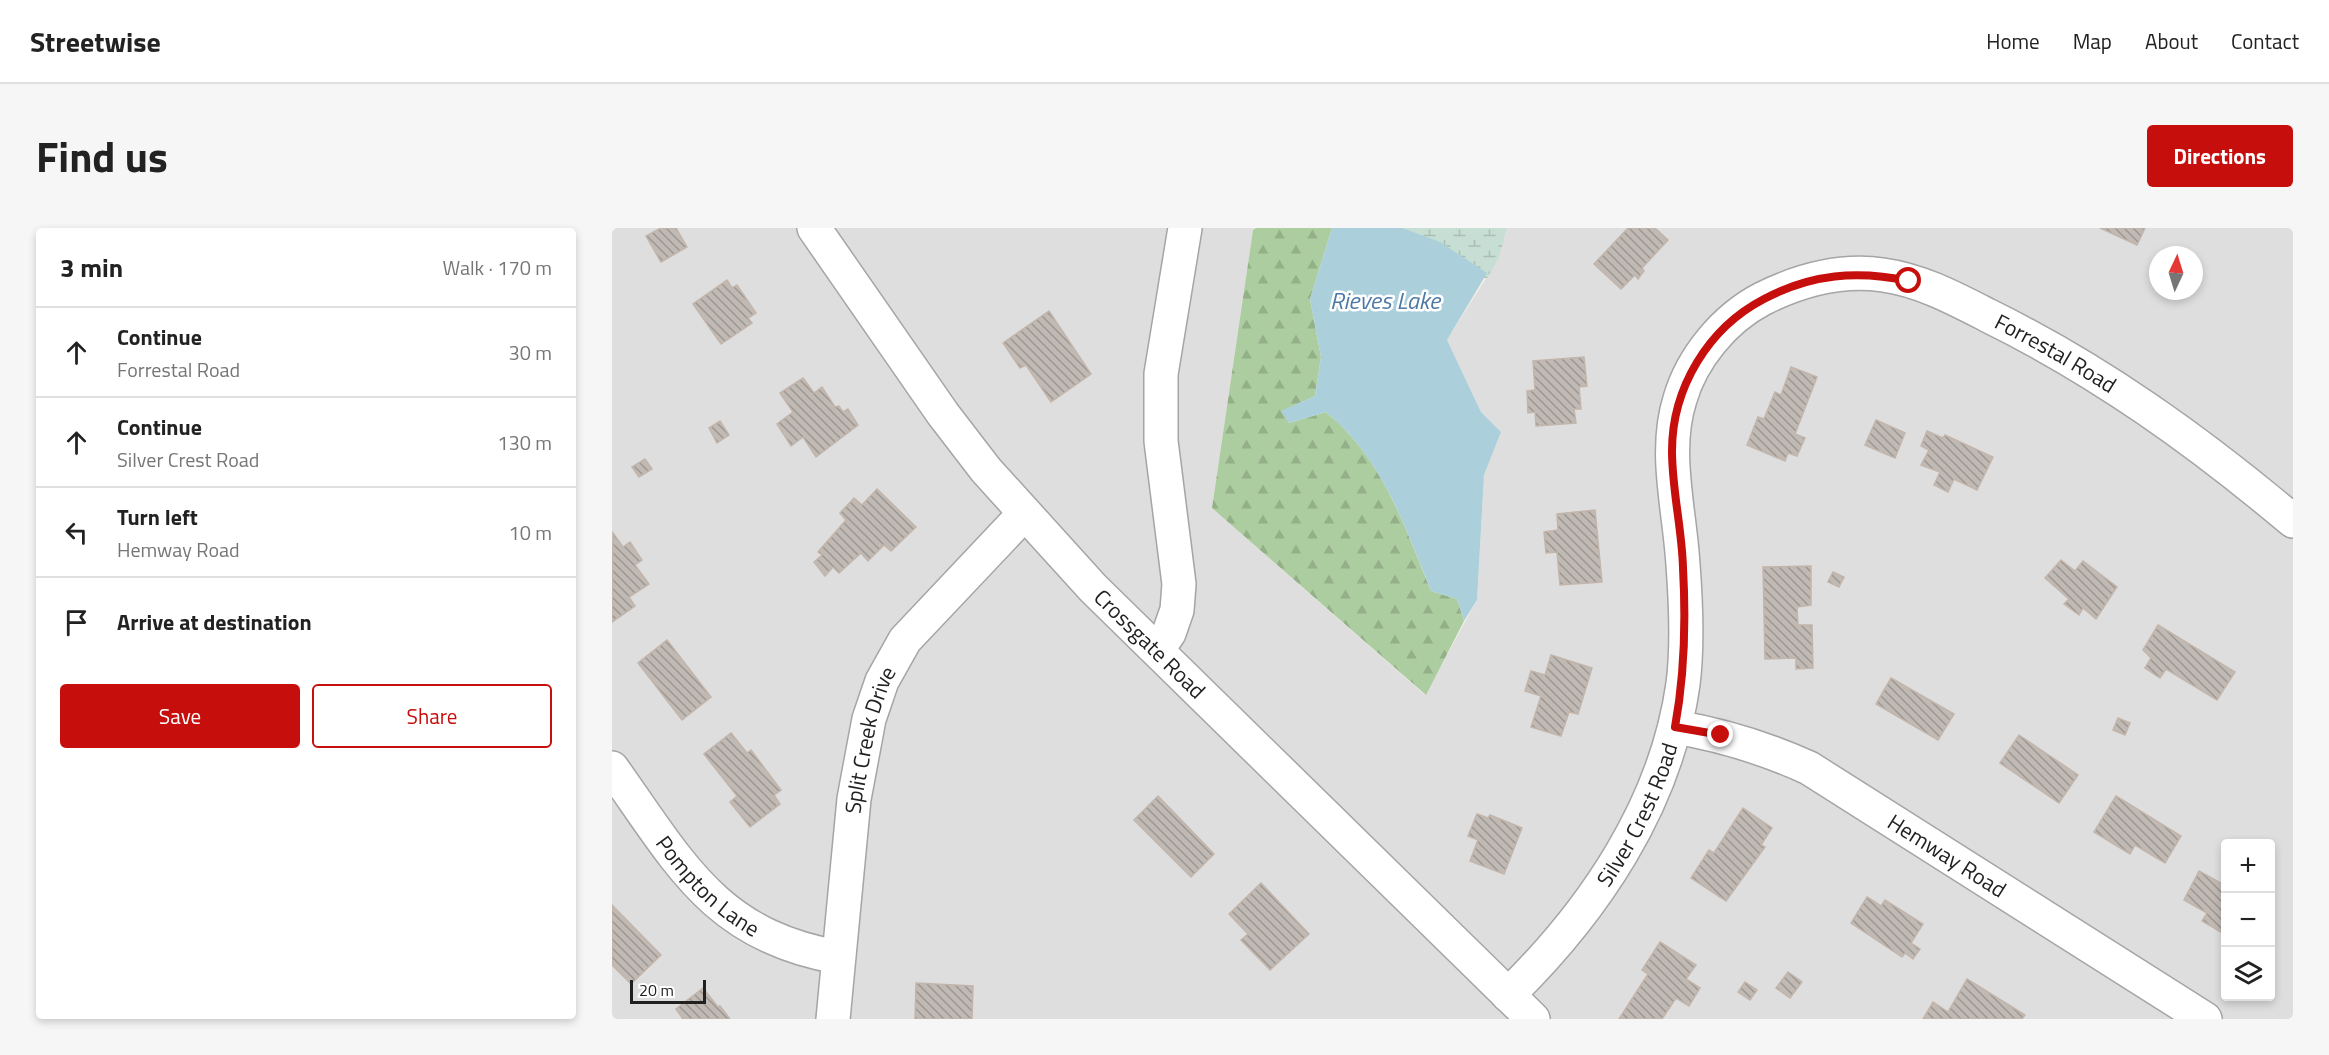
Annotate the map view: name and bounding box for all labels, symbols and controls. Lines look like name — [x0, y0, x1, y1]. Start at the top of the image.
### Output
text: Streetwise — [30, 20, 161, 63]
text: Home — [1986, 25, 2040, 57]
text: Map — [2073, 25, 2112, 57]
text: About — [2145, 25, 2198, 57]
text: Contact — [2231, 25, 2299, 57]
text: Find us — [36, 124, 168, 188]
button: Directions — [2147, 125, 2293, 187]
north arrow — [2149, 246, 2203, 300]
text: 3 min — [60, 248, 123, 287]
text: Walk · 170 m — [443, 252, 552, 283]
route start — [1895, 267, 1921, 293]
water label: Rieves Lake — [1330, 282, 1442, 318]
street label: Forrestal Road — [1989, 305, 2123, 401]
text: Continue — [117, 320, 202, 354]
icon: ahead — [60, 336, 93, 369]
text: 30 m — [508, 337, 552, 368]
text: Forrestal Road — [117, 354, 240, 385]
text: Continue — [117, 410, 202, 444]
icon: ahead — [60, 426, 93, 459]
text: 130 m — [497, 427, 552, 458]
text: Silver Crest Road — [117, 444, 259, 475]
text: Turn left — [117, 500, 198, 534]
icon: left — [60, 516, 93, 549]
text: 10 m — [508, 517, 552, 548]
text: Hemway Road — [117, 534, 240, 565]
street label: Crossgate Road — [1086, 581, 1214, 707]
text: Arrive at destination — [117, 605, 312, 639]
icon: arrive — [60, 606, 93, 639]
street label: Split Creek Drive — [836, 660, 904, 815]
button: Save — [60, 684, 300, 748]
button: Share — [312, 684, 552, 748]
route end — [1707, 721, 1733, 747]
street label: Silver Crest Road — [1588, 738, 1686, 893]
street label: Hemway Road — [1881, 805, 2013, 906]
street label: Pompton Lane — [647, 828, 766, 945]
map controls — [2221, 839, 2275, 1001]
button: + — [2221, 839, 2275, 893]
button: − — [2221, 893, 2275, 947]
button: layers — [2221, 947, 2275, 1001]
scale bar — [630, 977, 706, 1004]
text: 20 m — [639, 978, 674, 1002]

